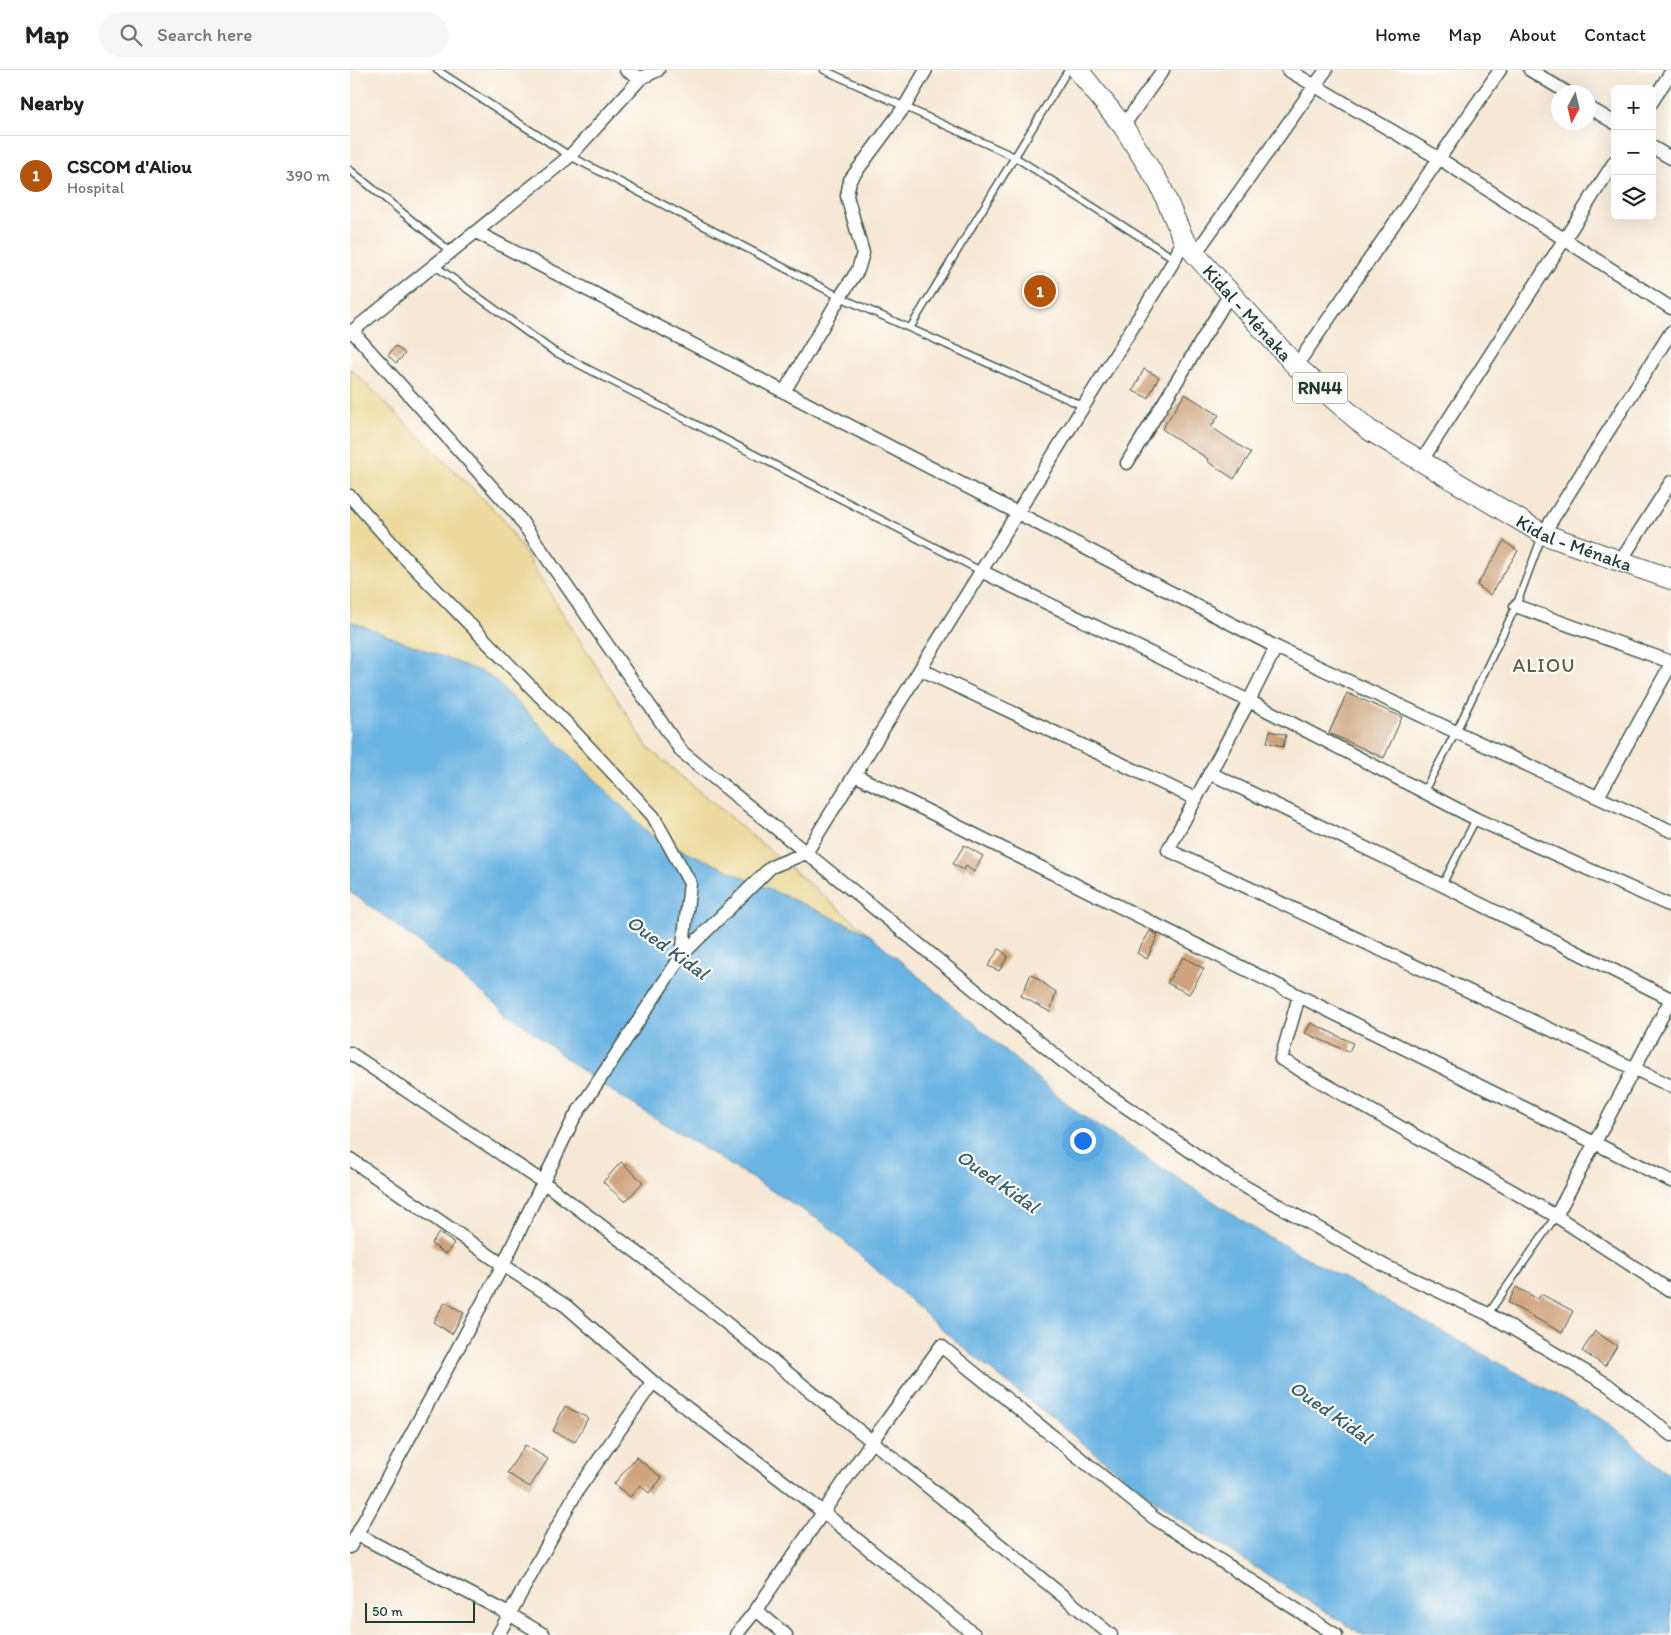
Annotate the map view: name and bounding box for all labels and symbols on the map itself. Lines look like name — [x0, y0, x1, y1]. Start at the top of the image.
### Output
north arrow — [1551, 85, 1596, 130]
street label: Kidal - Ménaka — [1198, 259, 1297, 366]
pin: 1 — [1024, 272, 1056, 310]
road number: RN44 — [1292, 372, 1348, 404]
street label: Kidal - Ménaka — [1512, 509, 1635, 576]
district label: ALIOU — [1512, 653, 1576, 677]
water label: Oued Kidal — [622, 909, 715, 985]
your location — [1070, 1128, 1096, 1154]
water label: Oued Kidal — [952, 1144, 1045, 1219]
water label: Oued Kidal — [1285, 1375, 1378, 1450]
scale bar — [365, 1600, 475, 1623]

